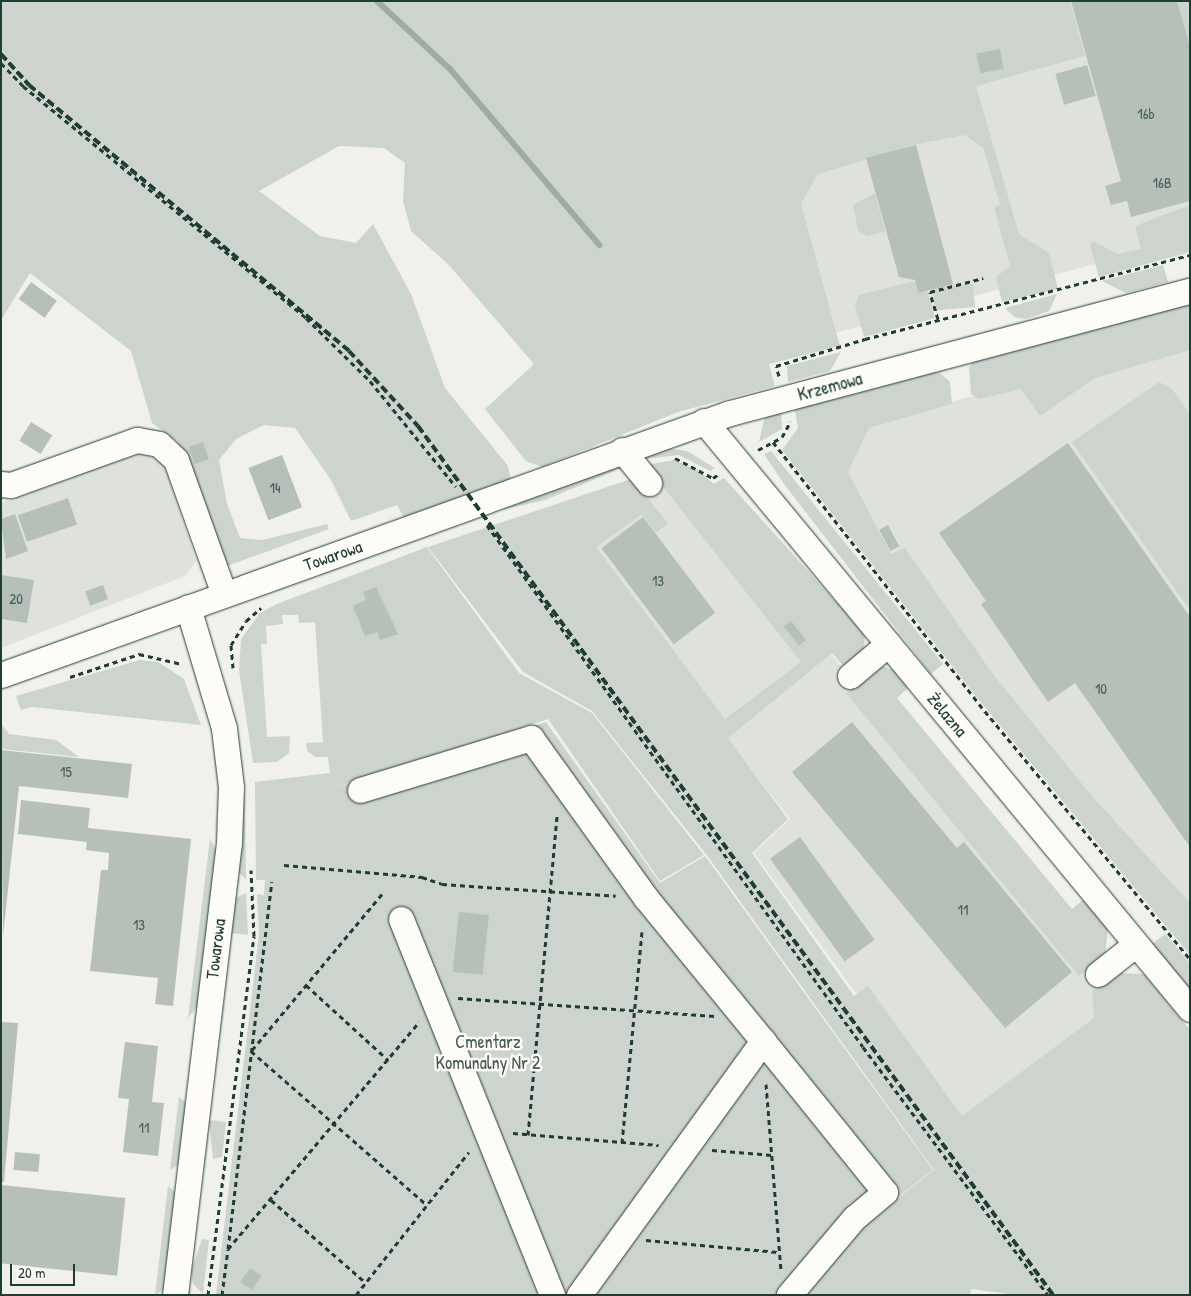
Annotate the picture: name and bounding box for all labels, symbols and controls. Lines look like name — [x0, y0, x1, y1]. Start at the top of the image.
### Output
house number: 16b — [1137, 105, 1155, 123]
house number: 16B — [1152, 174, 1172, 192]
street label: Krzemowa — [795, 368, 865, 406]
house number: 14 — [269, 479, 281, 497]
street label: Towarowa — [301, 536, 365, 576]
house number: 13 — [652, 572, 664, 590]
house number: 20 — [9, 590, 23, 608]
house number: 10 — [1095, 680, 1107, 698]
street label: Żelazna — [922, 689, 972, 741]
house number: 15 — [60, 763, 72, 781]
house number: 11 — [958, 901, 968, 919]
house number: 13 — [133, 916, 145, 934]
street label: Towarowa — [202, 918, 230, 980]
park label: Cmentarz Komunalny Nr 2 — [435, 1032, 541, 1074]
house number: 11 — [139, 1119, 149, 1137]
scale bar — [12, 1254, 78, 1286]
text: 20 m — [18, 1262, 45, 1283]

